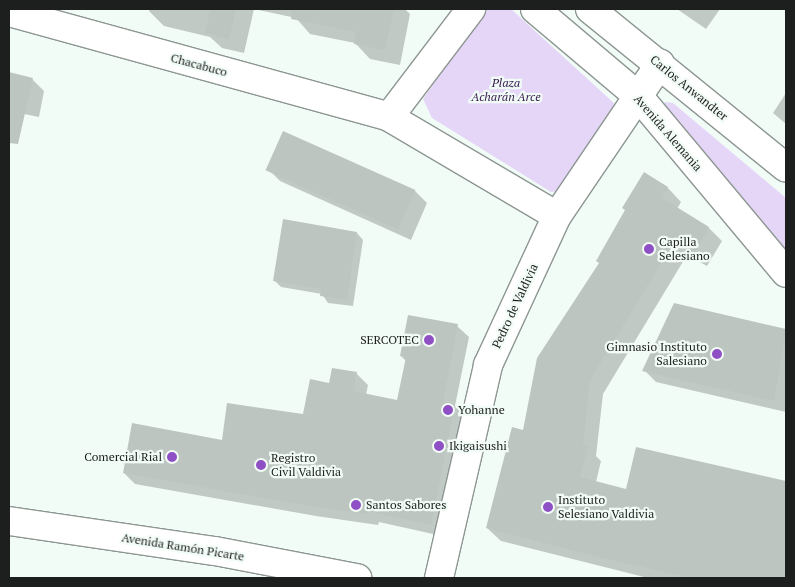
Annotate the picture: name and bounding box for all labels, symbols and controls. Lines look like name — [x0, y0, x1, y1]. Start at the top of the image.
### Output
street label: Chacabuco — [169, 51, 229, 79]
street label: Carlos Anwandter — [647, 52, 731, 124]
park label: Plaza Acharán Arce — [471, 76, 541, 104]
street label: Avenida Alemania — [631, 92, 705, 174]
place label: Capilla Selesiano — [659, 235, 710, 263]
marker: Capilla Selesiano — [643, 243, 655, 255]
street label: Pedro de Valdivia — [489, 261, 541, 351]
place label: SERCOTEC — [360, 333, 419, 347]
marker: SERCOTEC — [423, 334, 435, 346]
place label: Gimnasio Instituto Salesiano — [606, 340, 707, 368]
marker: Gimnasio Instituto Salesiano — [711, 348, 723, 360]
place label: Yohanne — [458, 403, 505, 417]
marker: Yohanne — [442, 404, 454, 416]
place label: Ikigaisushi — [449, 439, 507, 453]
marker: Ikigaisushi — [433, 440, 445, 452]
place label: Comercial Rial — [84, 450, 162, 464]
marker: Comercial Rial — [166, 451, 178, 463]
place label: Registro Civil Valdivia — [271, 451, 341, 479]
marker: Registro Civil Valdivia — [255, 459, 267, 471]
place label: Instituto Selesiano Valdivia — [558, 493, 655, 521]
place label: Santos Sabores — [366, 498, 446, 512]
marker: Santos Sabores — [350, 499, 362, 511]
marker: Instituto Selesiano Valdivia — [542, 501, 554, 513]
street label: Avenida Ramón Picarte — [121, 530, 245, 564]

